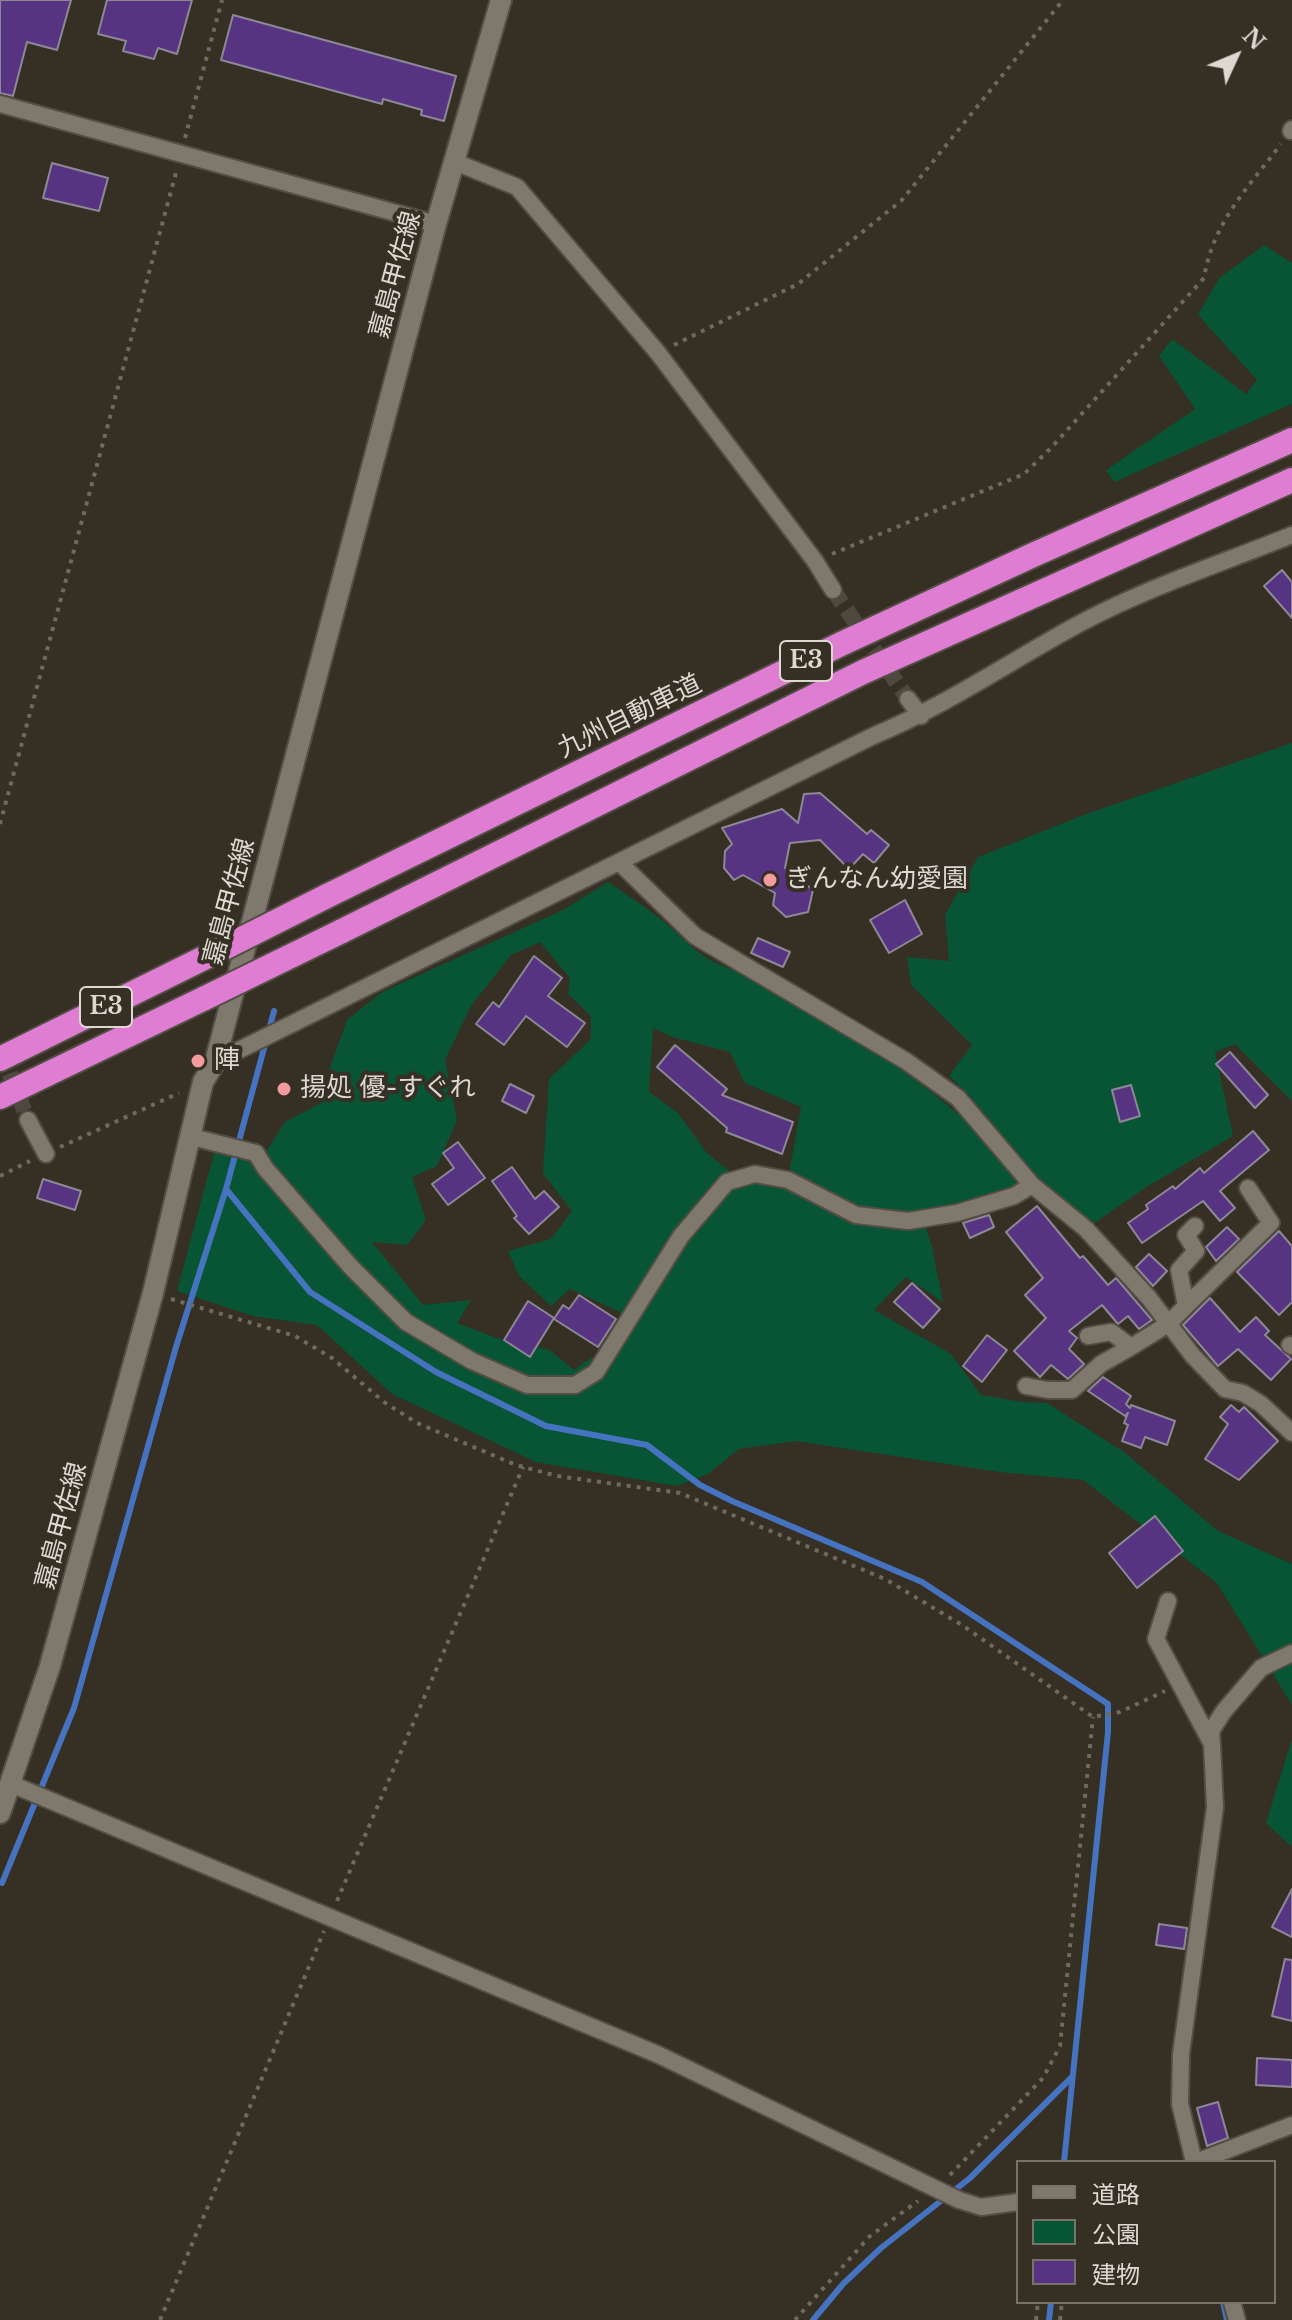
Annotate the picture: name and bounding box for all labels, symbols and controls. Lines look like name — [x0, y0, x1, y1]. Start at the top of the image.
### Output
north arrow — [1196, 16, 1276, 96]
text: N — [1237, 22, 1271, 56]
street label: 嘉島甲佐線 — [364, 208, 428, 342]
road number: E3 — [780, 641, 832, 681]
street label: 九州自動車道 — [553, 669, 707, 765]
street label: 嘉島甲佐線 — [198, 835, 262, 969]
place label: ぎんなん幼愛園 — [786, 864, 968, 896]
marker: ぎんなん幼愛園 — [761, 871, 779, 889]
road number: E3 — [80, 987, 132, 1027]
place label: 陣 — [214, 1045, 240, 1077]
marker: 陣 — [189, 1052, 207, 1070]
place label: 揚処 優-すぐれ — [300, 1073, 475, 1105]
marker: 揚処 優-すぐれ — [275, 1080, 293, 1098]
street label: 嘉島甲佐線 — [30, 1459, 94, 1593]
legend — [1016, 2160, 1276, 2304]
text: 道路 — [1092, 2180, 1140, 2209]
text: 公園 — [1092, 2220, 1140, 2249]
text: 建物 — [1092, 2260, 1140, 2289]

